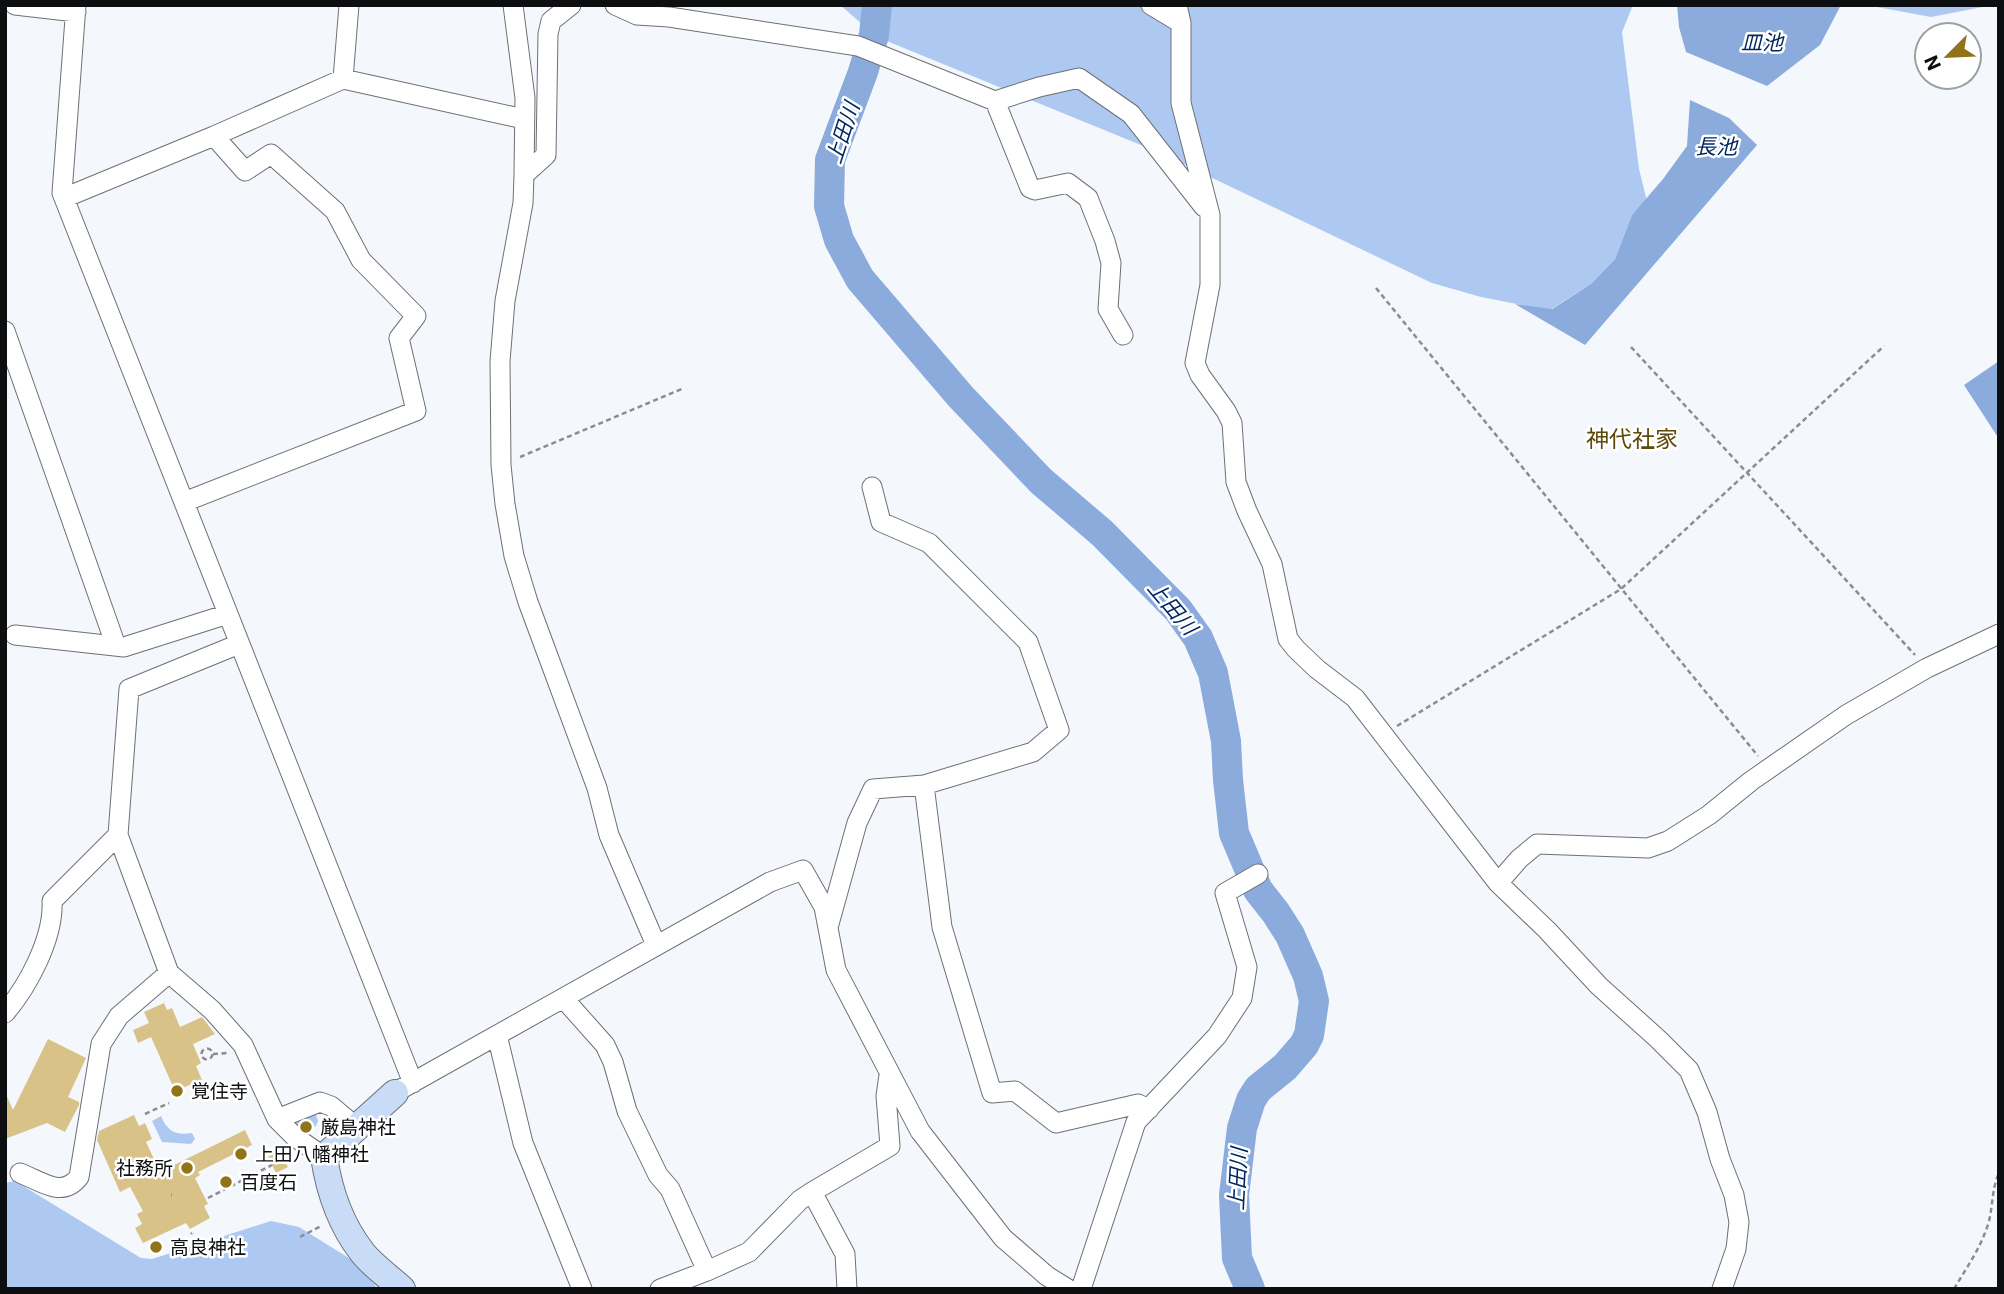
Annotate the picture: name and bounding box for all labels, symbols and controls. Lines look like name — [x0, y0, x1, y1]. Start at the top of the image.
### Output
north arrow — [1913, 21, 1983, 91]
water label: 皿池 — [1741, 31, 1785, 55]
text: N — [1920, 52, 1946, 74]
water label: 上田川 — [822, 97, 865, 167]
water label: 長池 — [1695, 135, 1739, 159]
district label: 神代社家 — [1586, 426, 1678, 453]
water label: 上田川 — [1143, 576, 1203, 641]
place label: 覚住寺 — [191, 1080, 248, 1103]
marker: 覚住寺 — [169, 1083, 185, 1099]
place label: 厳島神社 — [320, 1116, 396, 1139]
marker: 厳島神社 — [298, 1119, 314, 1135]
place label: 上田八幡神社 — [255, 1143, 369, 1166]
water label: 上田川 — [1224, 1145, 1252, 1211]
marker: 上田八幡神社 — [233, 1146, 249, 1162]
place label: 社務所 — [116, 1157, 173, 1180]
marker: 社務所 — [179, 1160, 195, 1176]
place label: 百度石 — [240, 1171, 297, 1194]
marker: 百度石 — [218, 1174, 234, 1190]
place label: 高良神社 — [170, 1236, 246, 1259]
marker: 高良神社 — [148, 1239, 164, 1255]

